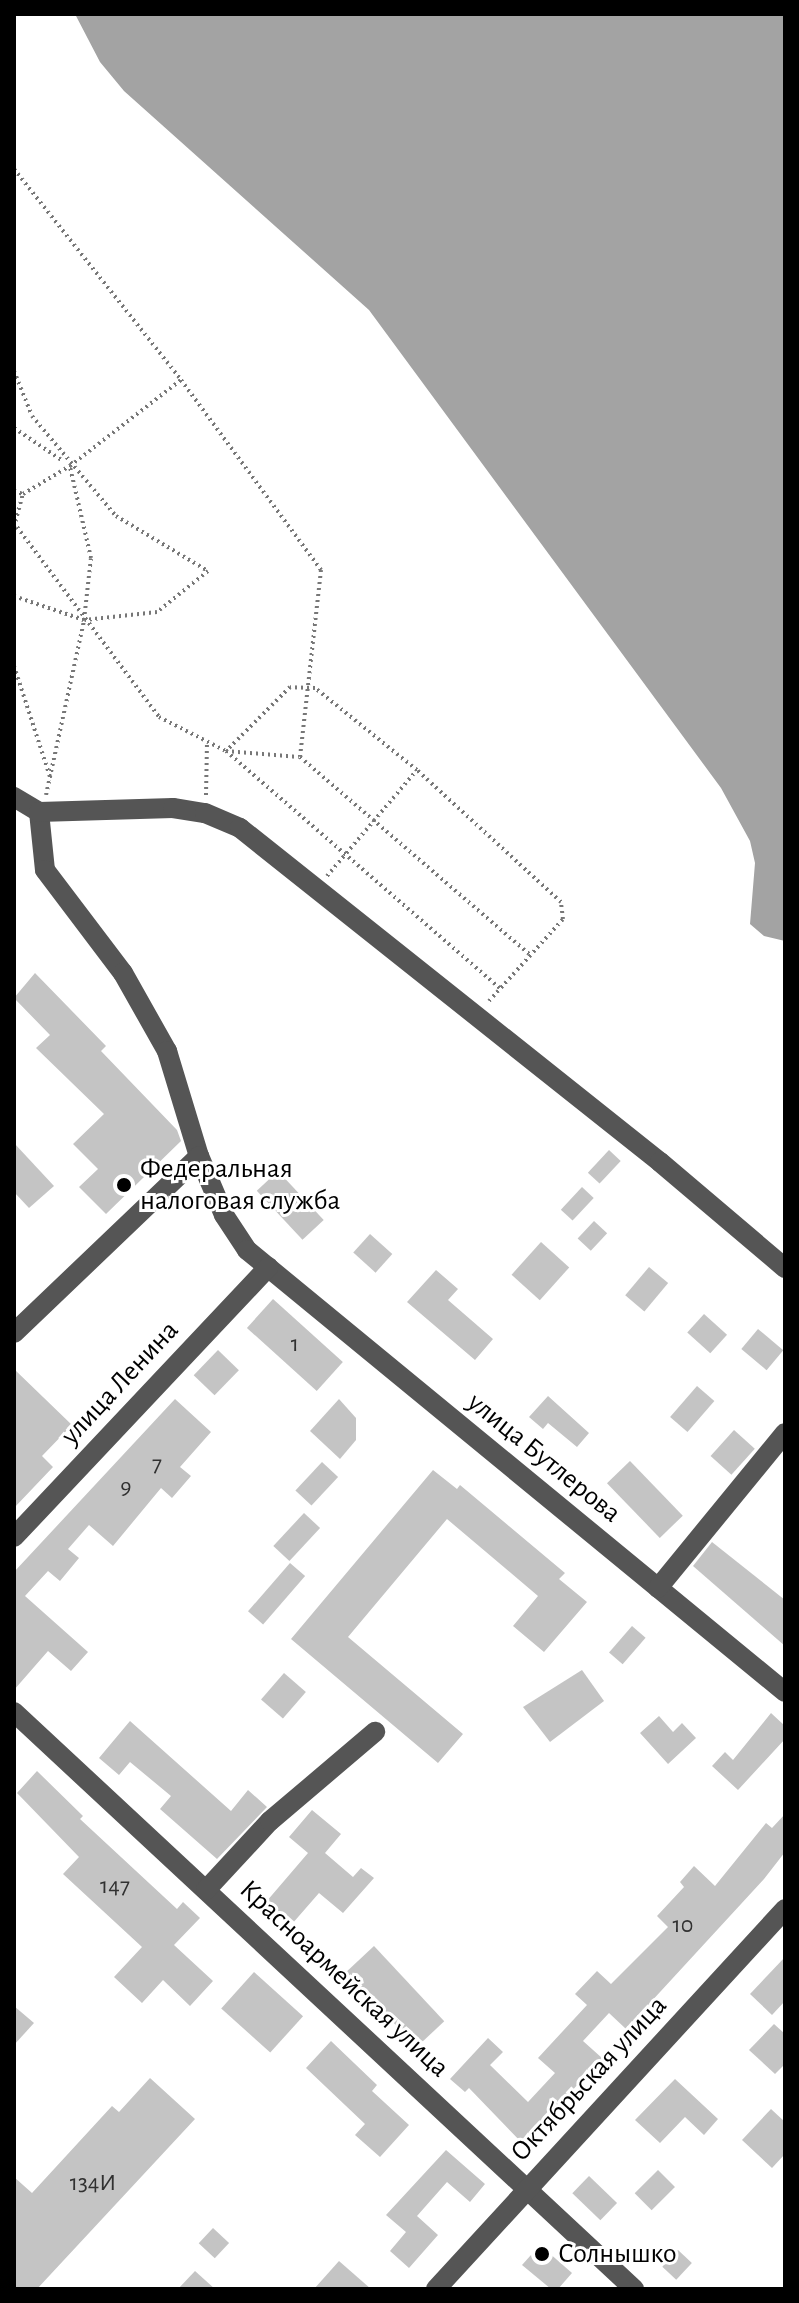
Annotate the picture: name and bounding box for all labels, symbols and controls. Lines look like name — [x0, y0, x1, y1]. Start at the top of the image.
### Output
place label: Федеральная налоговая служба — [140, 1152, 340, 1218]
marker: Федеральная налоговая служба — [115, 1176, 133, 1194]
street label: улица Ленина — [54, 1314, 186, 1452]
house number: 1 — [291, 1331, 299, 1359]
street label: улица Бутлерова — [460, 1386, 628, 1530]
house number: 7 — [152, 1451, 162, 1479]
house number: 9 — [120, 1474, 132, 1502]
house number: 147 — [100, 1873, 130, 1901]
street label: Красноармейская улица — [232, 1873, 456, 2085]
house number: 10 — [673, 1912, 693, 1940]
street label: Октябрьская улица — [504, 1989, 674, 2169]
house number: 134И — [70, 2170, 116, 2198]
place label: Солнышко — [558, 2237, 676, 2271]
marker: Солнышко — [533, 2245, 551, 2263]

